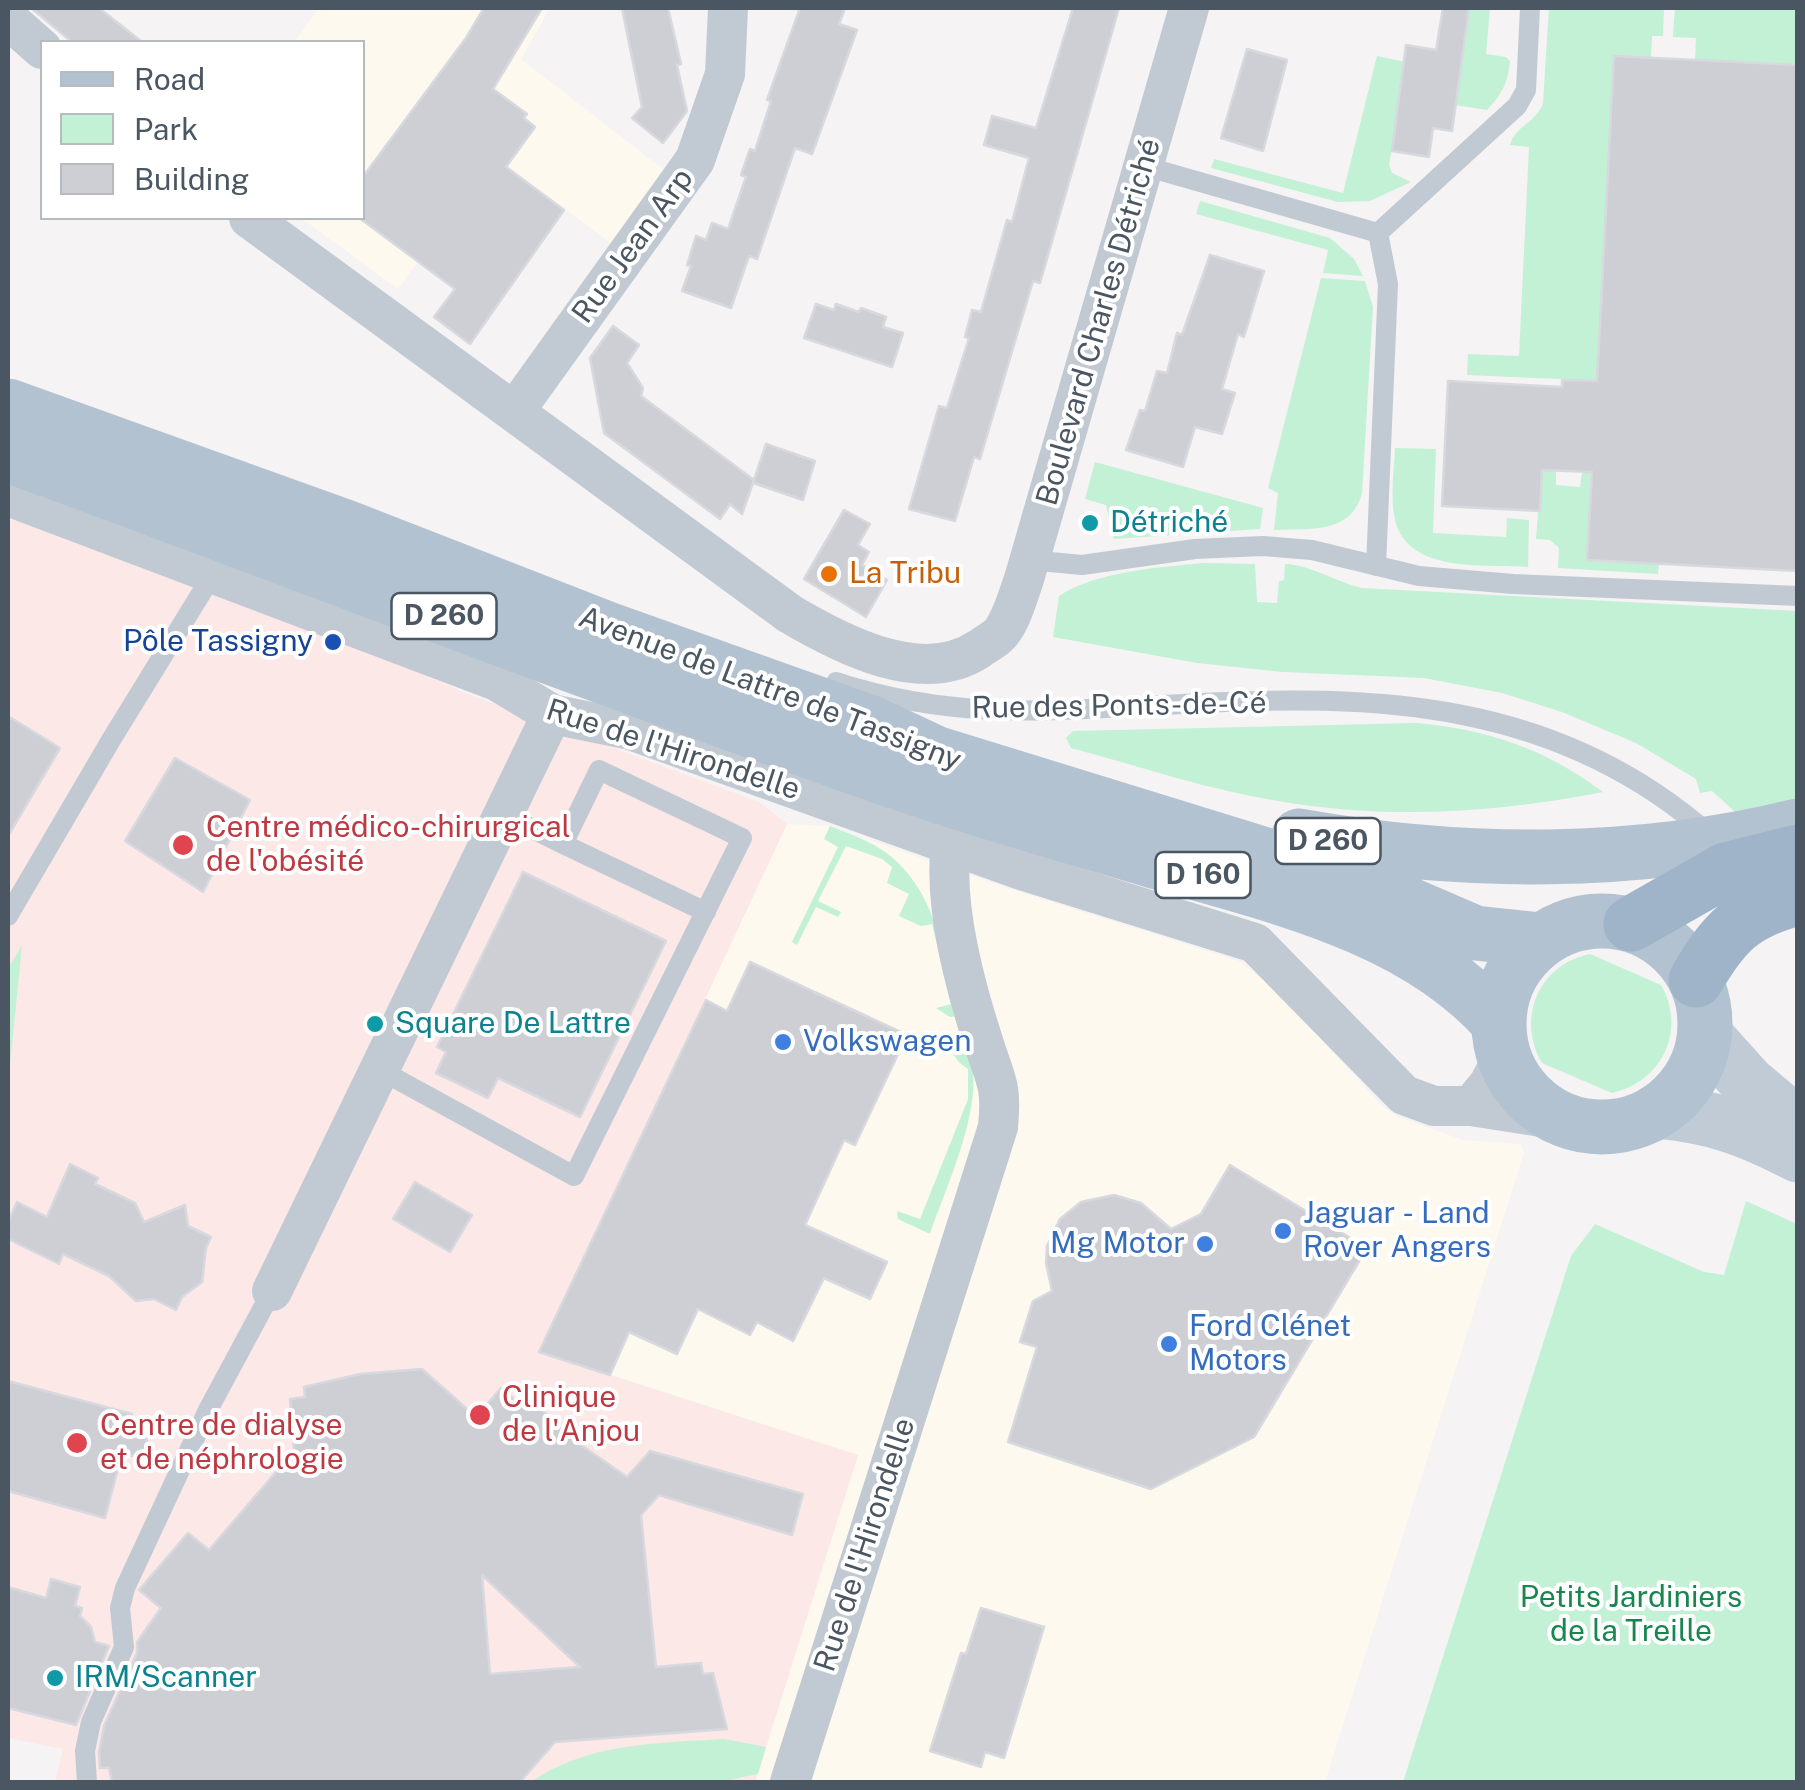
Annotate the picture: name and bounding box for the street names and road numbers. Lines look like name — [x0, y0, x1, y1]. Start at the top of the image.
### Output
street label: Boulevard Charles Détriché — [1029, 134, 1169, 510]
street label: Rue Jean Arp — [565, 162, 701, 330]
road number: D 260 — [392, 593, 496, 639]
street label: Avenue de Lattre de Tassigny — [574, 599, 966, 779]
street label: Rue des Ponts-de-Cé — [971, 685, 1267, 727]
street label: Rue de l'Hirondelle — [542, 692, 804, 808]
road number: D 260 — [1276, 818, 1380, 864]
road number: D 160 — [1156, 852, 1250, 898]
street label: Rue de l'Hirondelle — [807, 1414, 923, 1676]

